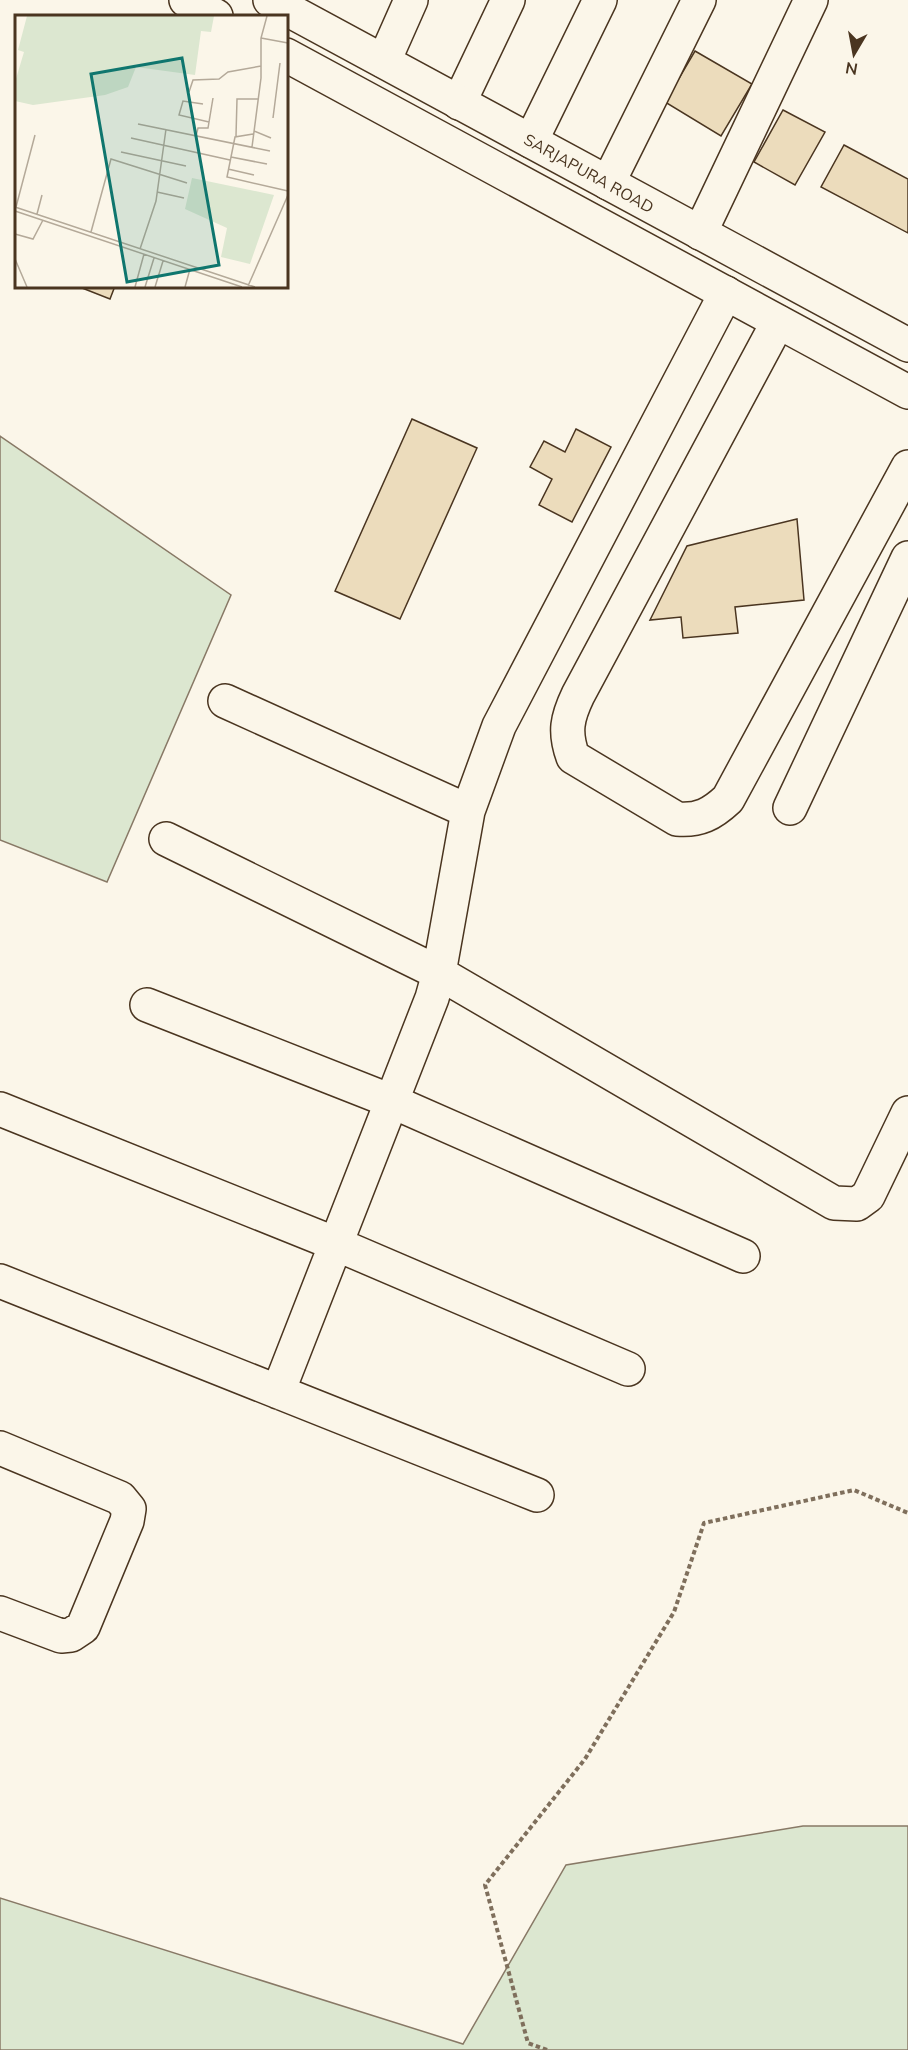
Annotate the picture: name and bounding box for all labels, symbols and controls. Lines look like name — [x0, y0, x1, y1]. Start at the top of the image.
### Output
inset map — [15, 15, 288, 288]
north arrow — [824, 24, 884, 84]
text: N — [844, 58, 859, 80]
street label: SARJAPURA ROAD — [520, 129, 658, 217]

